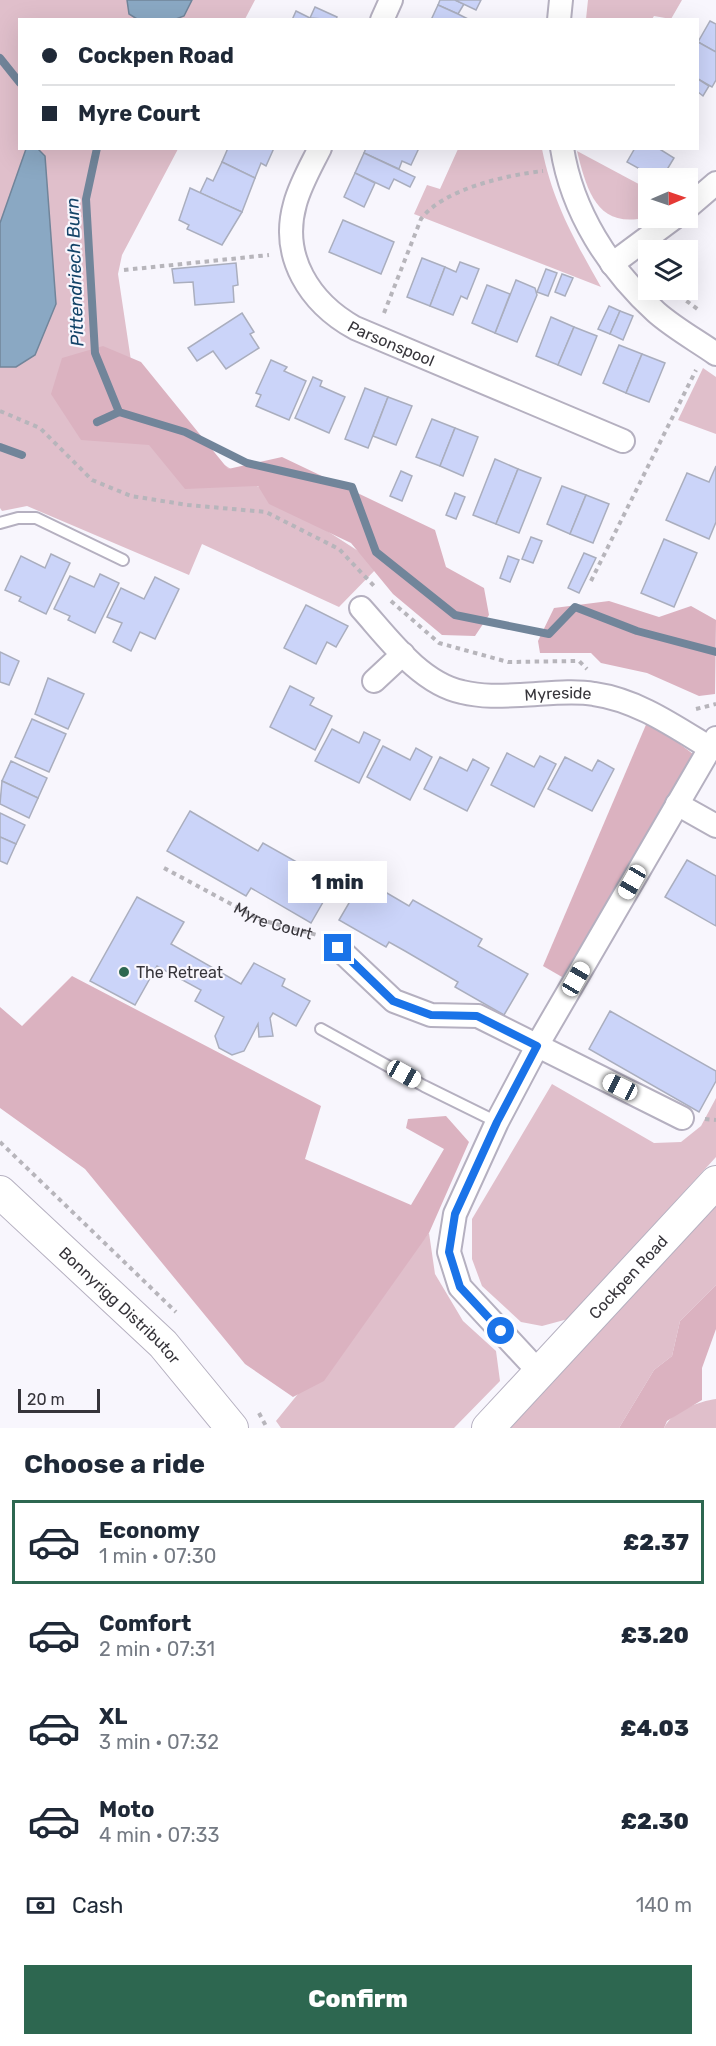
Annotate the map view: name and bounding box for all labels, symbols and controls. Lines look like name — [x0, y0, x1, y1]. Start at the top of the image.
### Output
text: Cockpen Road — [78, 42, 234, 69]
text: Myre Court — [78, 100, 200, 127]
north arrow — [638, 168, 698, 228]
map controls — [638, 168, 698, 300]
water label: Pittendriech Burn — [61, 197, 89, 347]
button: layers — [638, 240, 698, 300]
street label: Parsonspool — [344, 317, 437, 370]
street label: Myreside — [524, 683, 593, 705]
callout: 1 min — [288, 861, 388, 903]
car — [615, 862, 649, 902]
text: 1 min — [311, 870, 364, 894]
street label: Myre Court — [231, 898, 315, 943]
route end — [324, 934, 351, 961]
car — [559, 959, 593, 999]
place label: The Retreat — [136, 963, 223, 982]
marker: The Retreat — [117, 965, 131, 979]
car — [384, 1057, 424, 1091]
car — [600, 1071, 640, 1103]
street label: Cockpen Road — [585, 1232, 672, 1323]
street label: Bonnyrigg Distributor — [55, 1243, 184, 1368]
route start — [487, 1317, 514, 1344]
scale bar — [18, 1386, 100, 1414]
text: 20 m — [27, 1390, 65, 1409]
text: Choose a ride — [24, 1448, 205, 1480]
icon: car — [27, 1515, 81, 1569]
text: Economy — [99, 1517, 200, 1544]
text: £2.37 — [623, 1529, 689, 1556]
text: 1 min · 07:30 — [99, 1544, 216, 1568]
icon: car — [27, 1608, 81, 1662]
text: Comfort — [99, 1610, 191, 1637]
text: £3.20 — [621, 1622, 689, 1649]
text: 2 min · 07:31 — [99, 1637, 215, 1661]
icon: car — [27, 1701, 81, 1755]
text: XL — [99, 1703, 127, 1730]
text: £4.03 — [620, 1715, 689, 1742]
text: 3 min · 07:32 — [99, 1730, 219, 1754]
icon: car — [27, 1794, 81, 1848]
text: Moto — [99, 1796, 154, 1823]
text: £2.30 — [621, 1808, 689, 1835]
text: 4 min · 07:33 — [99, 1823, 220, 1847]
icon: cash — [24, 1889, 57, 1922]
text: Cash — [72, 1892, 123, 1919]
text: 140 m — [636, 1893, 692, 1917]
button: Confirm — [24, 1965, 692, 2034]

